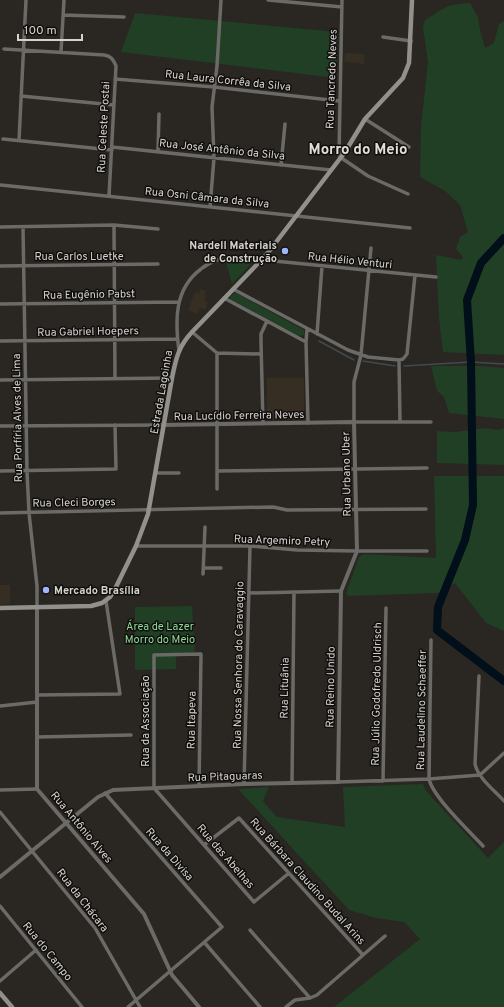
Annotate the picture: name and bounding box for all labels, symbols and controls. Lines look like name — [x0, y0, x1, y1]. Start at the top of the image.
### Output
scale bar — [18, 16, 82, 42]
text: 100 m — [24, 23, 57, 39]
street label: Rua Tancredo Neves — [323, 29, 341, 129]
street label: Rua Laura Corrêa da Silva — [164, 67, 292, 95]
street label: Rua Celeste Postai — [95, 81, 113, 173]
street label: Rua José Antônio da Silva — [158, 136, 286, 164]
district label: Morro do Meio — [309, 141, 407, 160]
street label: Rua Osni Câmara da Silva — [144, 185, 270, 212]
place label: Nardell Materiais de Construção — [189, 239, 277, 266]
marker: Nardell Materiais de Construção — [280, 246, 290, 256]
street label: Rua Carlos Luetke — [34, 250, 124, 264]
street label: Rua Hélio Venturi — [307, 250, 393, 272]
street label: Rua Eugênio Pabst — [43, 287, 135, 303]
street label: Rua Gabriel Hoepers — [37, 324, 139, 340]
street label: Estrada Lagoinha — [148, 349, 176, 435]
street label: Rua Porfíria Alves de Lima — [10, 353, 26, 483]
street label: Rua Lucídio Ferreira Neves — [173, 408, 305, 424]
street label: Rua Urbano Uber — [339, 431, 355, 517]
street label: Rua Cleci Borges — [32, 495, 116, 511]
street label: Rua Argemiro Petry — [233, 532, 331, 550]
street label: Rua Nossa Senhora do Caravaggio — [231, 581, 247, 749]
place label: Mercado Brasília — [54, 584, 140, 598]
marker: Mercado Brasília — [41, 585, 51, 595]
park label: Área de Lazer Morro do Meio — [125, 619, 195, 647]
street label: Rua Júlio Godofredo Uldrisch — [369, 622, 385, 766]
street label: Rua Reino Unido — [323, 646, 339, 728]
street label: Rua Laudelino Schaeffer — [414, 649, 430, 770]
street label: Rua Lituânia — [277, 657, 293, 719]
street label: Rua da Associação — [139, 675, 153, 767]
street label: Rua Itapeva — [184, 691, 200, 749]
street label: Rua Pitaguaras — [187, 769, 263, 785]
street label: Rua Antônio Alves — [47, 789, 115, 866]
street label: Rua Bárbara Claudino Budal Arins — [247, 815, 368, 948]
street label: Rua das Abelhas — [193, 822, 257, 892]
street label: Rua da Divisa — [142, 825, 196, 884]
street label: Rua da Chácara — [53, 866, 111, 935]
street label: Rua do Campo — [19, 919, 75, 984]

